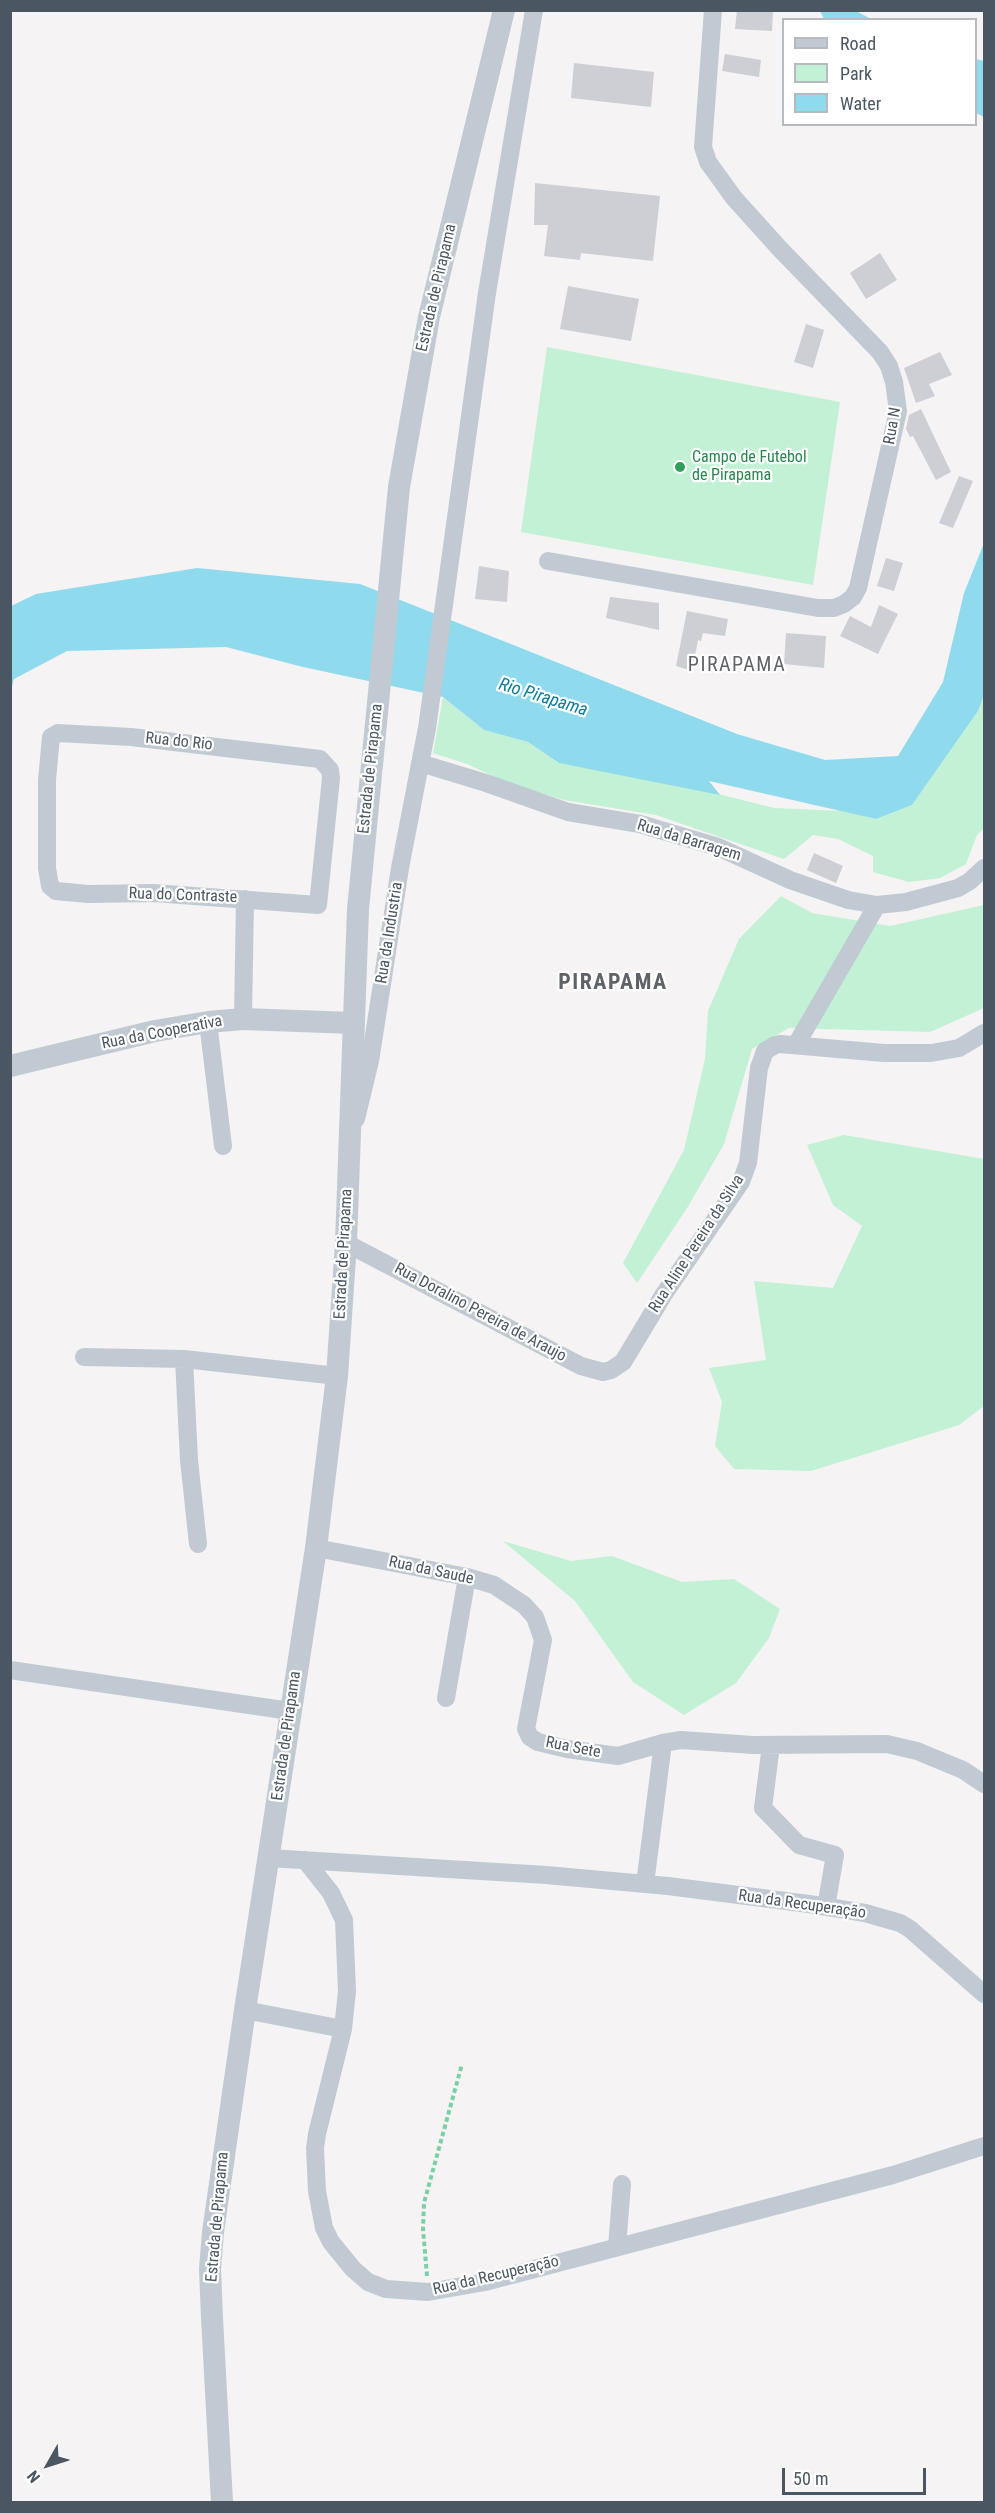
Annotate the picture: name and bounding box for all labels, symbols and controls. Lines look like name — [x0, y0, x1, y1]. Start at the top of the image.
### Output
legend — [782, 18, 977, 126]
text: Road — [840, 33, 876, 54]
text: Park — [840, 63, 872, 84]
text: Water — [840, 93, 881, 114]
street label: Estrada de Pirapama — [413, 222, 461, 354]
street label: Rua N — [880, 406, 906, 446]
place label: Campo de Futebol de Pirapama — [692, 448, 807, 486]
marker: Campo de Futebol de Pirapama — [673, 460, 687, 474]
district label: PIRAPAMA — [688, 654, 786, 678]
water label: Rio Pirapama — [496, 674, 590, 722]
street label: Estrada de Pirapama — [355, 703, 387, 835]
street label: Rua do Rio — [144, 729, 214, 755]
street label: Rua da Barragem — [635, 816, 743, 866]
street label: Rua da Industria — [373, 881, 407, 985]
street label: Rua do Contraste — [128, 885, 238, 907]
district label: PIRAPAMA — [558, 970, 668, 996]
street label: Rua da Cooperativa — [100, 1012, 224, 1054]
street label: Rua Aline Pereira da Silva — [645, 1172, 749, 1316]
street label: Estrada de Pirapama — [331, 1188, 357, 1320]
street label: Rua Doralino Pereira de Araujo — [391, 1260, 569, 1366]
street label: Rua da Saude — [387, 1553, 475, 1589]
street label: Estrada de Pirapama — [268, 1670, 306, 1802]
street label: Rua Sete — [544, 1733, 602, 1763]
street label: Rua da Recuperação — [737, 1887, 867, 1923]
street label: Estrada de Pirapama — [203, 2151, 233, 2283]
street label: Rua da Recuperação — [431, 2252, 561, 2300]
north arrow — [18, 2435, 78, 2495]
scale bar — [785, 2456, 929, 2494]
text: N — [23, 2467, 44, 2486]
text: 50 m — [793, 2468, 828, 2489]

